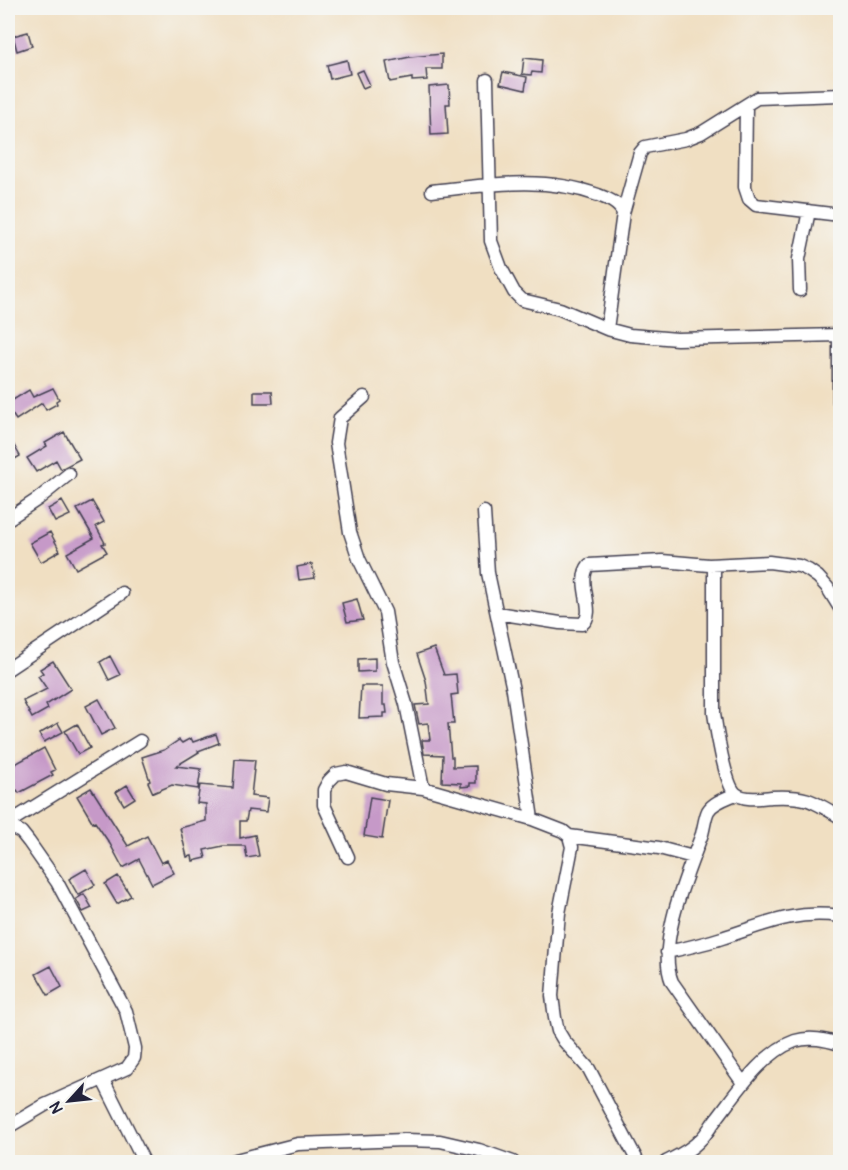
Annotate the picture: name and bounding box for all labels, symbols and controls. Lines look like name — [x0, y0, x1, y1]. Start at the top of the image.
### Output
north arrow — [39, 1071, 99, 1131]
text: N — [45, 1098, 68, 1117]

